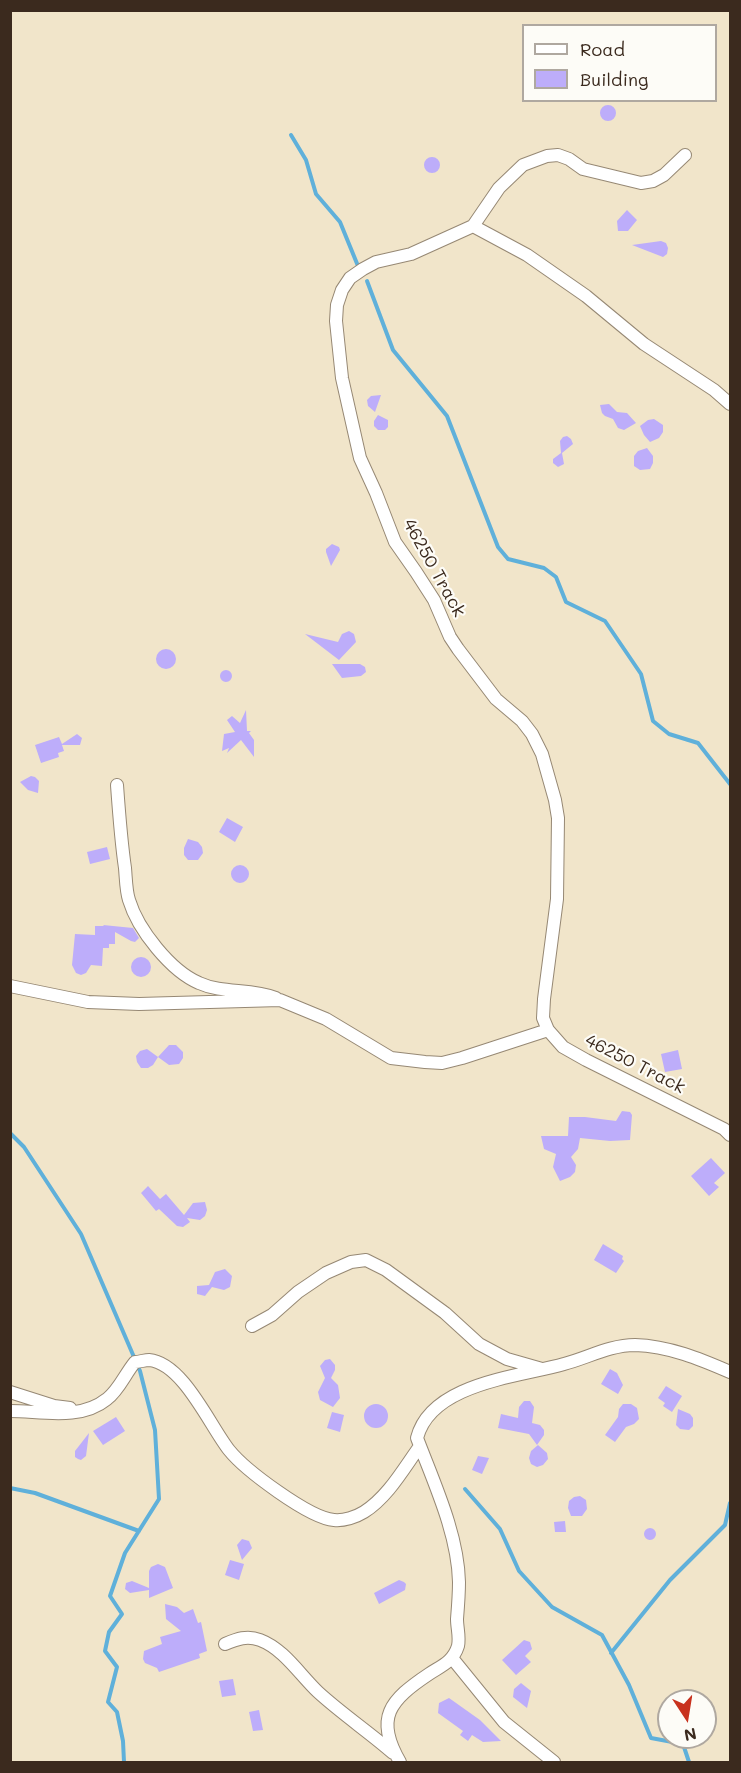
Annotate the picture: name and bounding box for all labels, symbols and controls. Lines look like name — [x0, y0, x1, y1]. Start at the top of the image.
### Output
legend — [522, 24, 717, 102]
text: Road — [580, 37, 625, 61]
text: Building — [580, 67, 648, 91]
street label: 46250 Track — [398, 515, 470, 621]
street label: 46250 Track — [581, 1030, 689, 1098]
north arrow — [657, 1689, 717, 1749]
text: N — [682, 1724, 699, 1747]

